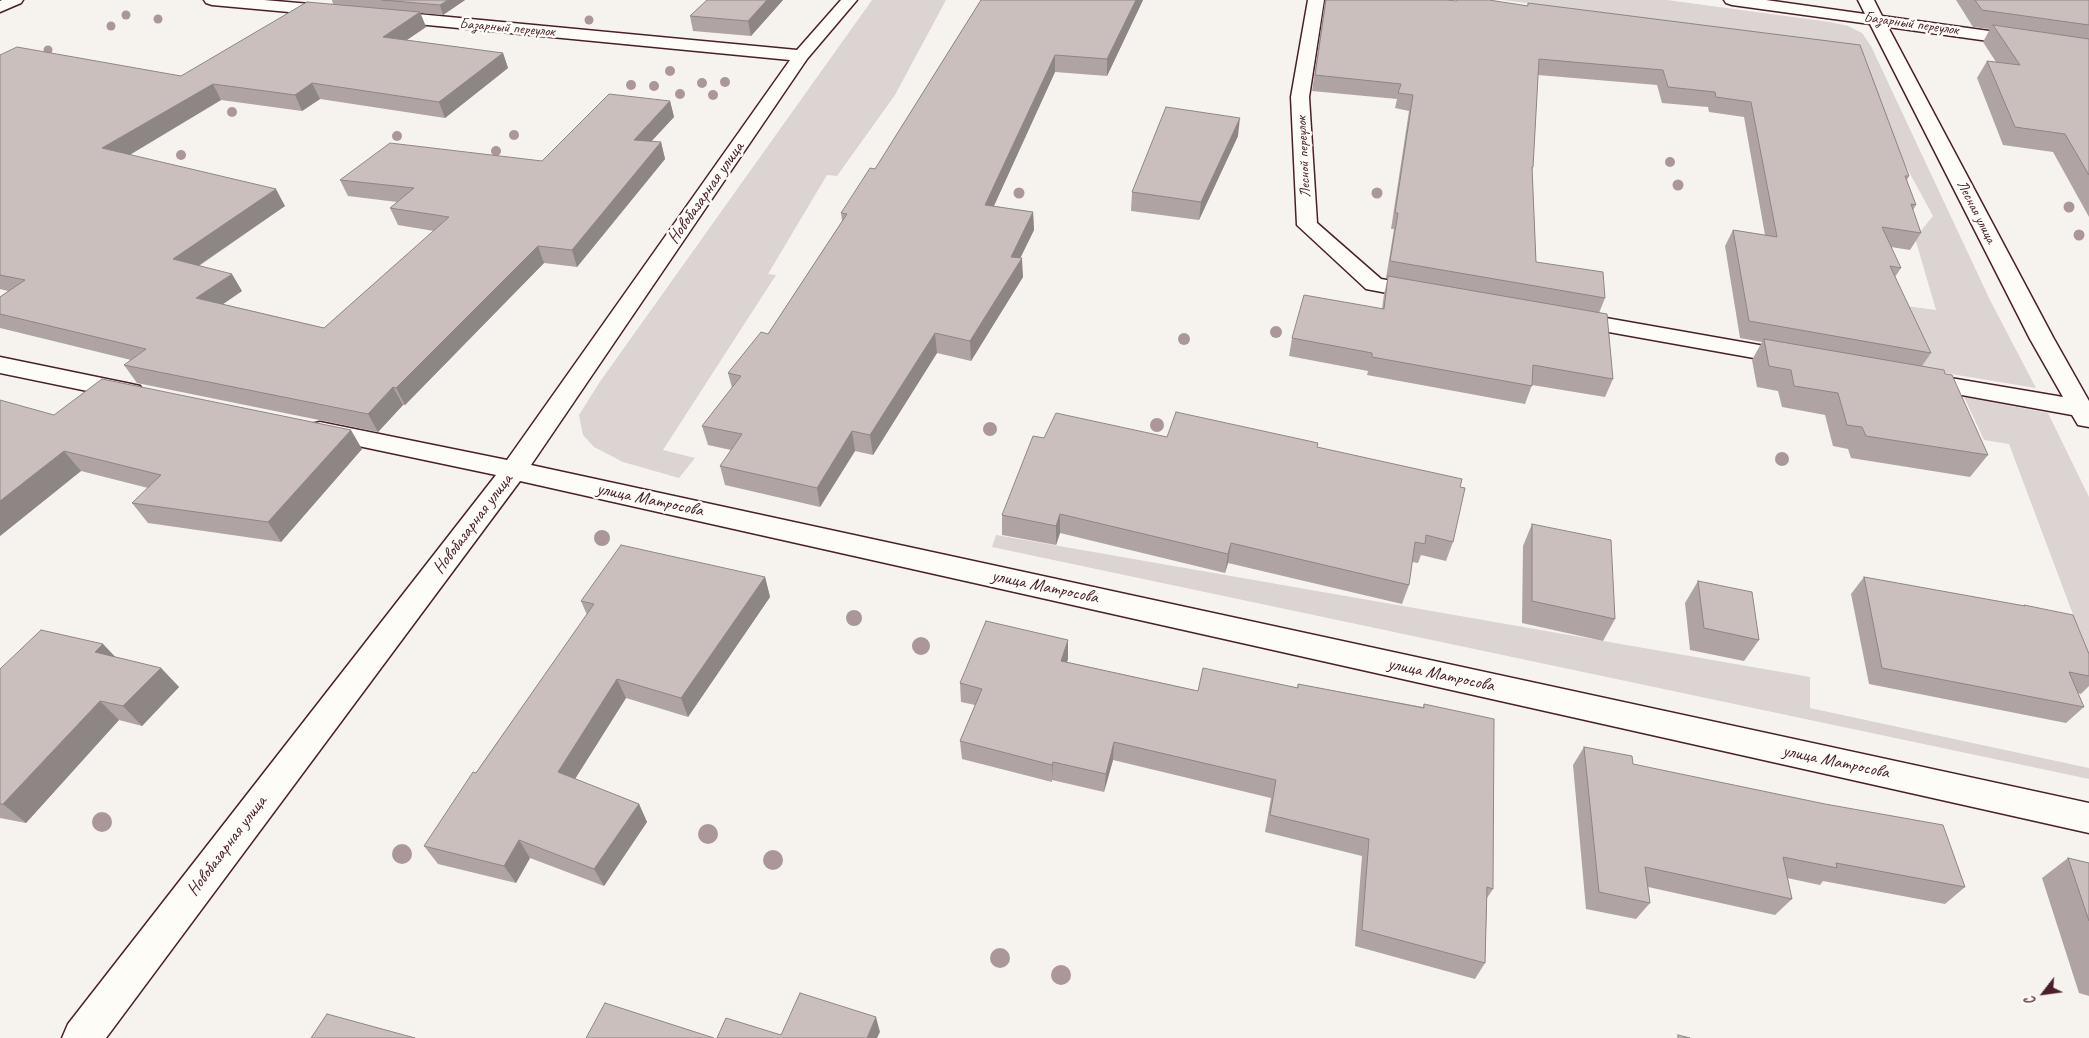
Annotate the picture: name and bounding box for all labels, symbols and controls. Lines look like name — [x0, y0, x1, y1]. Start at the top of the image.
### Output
street label: Базарный переулок — [1862, 8, 1960, 40]
street label: Базарный переулок — [459, 15, 555, 41]
street label: Лесной переулок — [1293, 116, 1315, 198]
street label: Новобазарная улица — [663, 138, 749, 248]
street label: Лесная улица — [1952, 177, 2000, 247]
street label: Новобазарная улица — [428, 470, 518, 578]
street label: улица Матросова — [595, 478, 705, 522]
street label: улица Матросова — [990, 565, 1100, 609]
street label: улица Матросова — [1386, 653, 1496, 697]
street label: улица Матросова — [1781, 740, 1891, 784]
street label: Новобазарная улица — [182, 792, 272, 900]
north arrow — [2019, 968, 2069, 1018]
text: С — [2021, 994, 2040, 1008]

